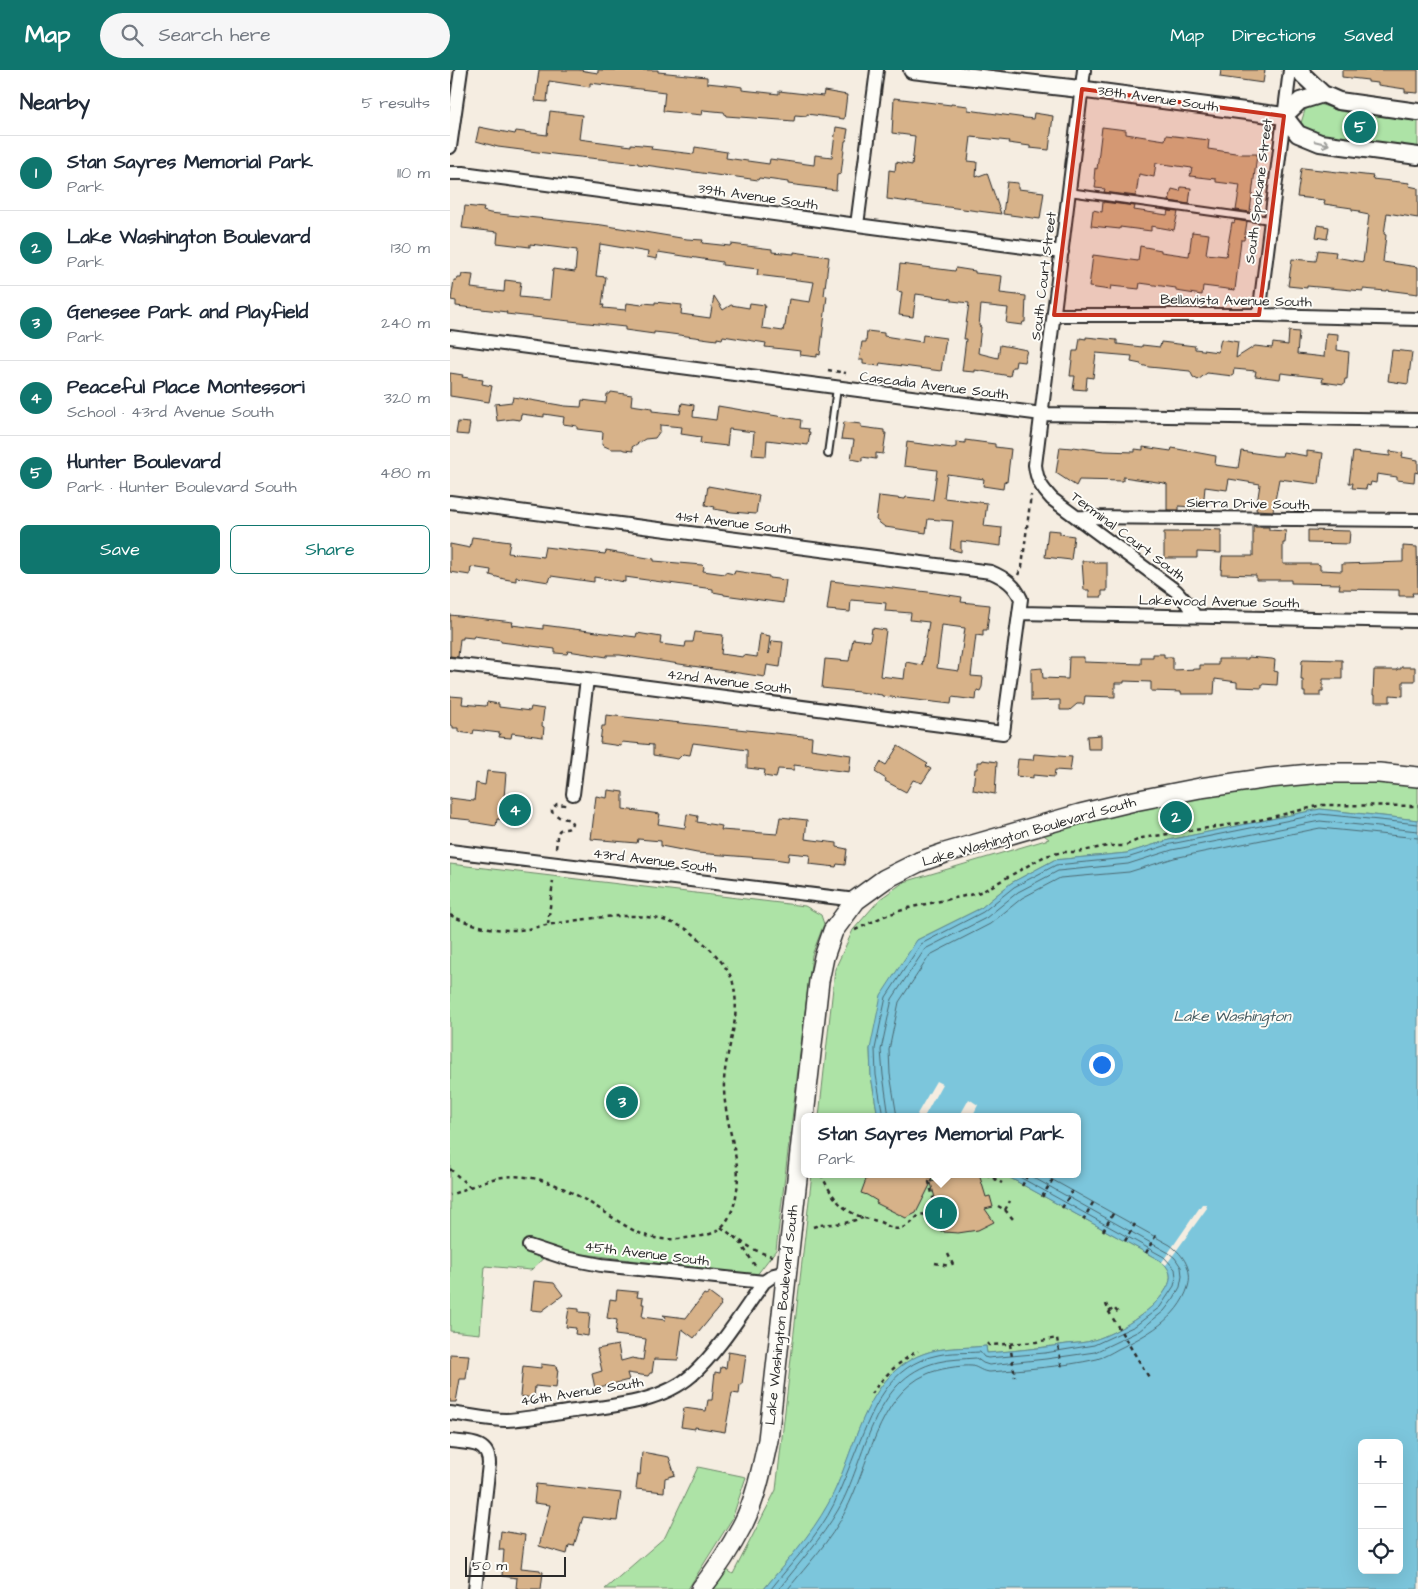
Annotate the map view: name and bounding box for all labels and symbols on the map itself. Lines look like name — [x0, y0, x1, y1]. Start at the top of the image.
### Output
street label: 38th Avenue South — [1096, 81, 1220, 117]
pin: 5 — [1344, 108, 1376, 146]
street label: South Spokane Street — [1240, 117, 1278, 265]
one-way arrow — [1314, 139, 1330, 148]
street label: 39th Avenue South — [697, 179, 819, 215]
street label: South Court Street — [1026, 210, 1062, 341]
street label: Bellavista Avenue South — [1160, 290, 1312, 312]
street label: Cascadia Avenue South — [858, 367, 1010, 405]
street label: Terminal Court South — [1066, 487, 1190, 587]
street label: Sierra Drive South — [1186, 493, 1310, 515]
street label: 41st Avenue South — [674, 506, 792, 540]
street label: Lakewood Avenue South — [1139, 591, 1299, 613]
street label: 42nd Avenue South — [666, 664, 792, 700]
pin: 4 — [499, 791, 531, 829]
street label: Lake Washington Boulevard South — [920, 792, 1138, 872]
pin: 2 — [1160, 798, 1192, 836]
street label: 43rd Avenue South — [592, 843, 718, 879]
water label: Lake Washington — [1173, 1006, 1292, 1028]
your location — [1089, 1052, 1115, 1078]
pin: 3 — [606, 1083, 638, 1121]
pin: 1 — [925, 1194, 957, 1232]
street label: Lake Washington Boulevard South — [760, 1204, 804, 1426]
street label: 45th Avenue South — [584, 1236, 710, 1272]
street label: 46th Avenue South — [519, 1372, 645, 1412]
scale bar — [465, 1554, 566, 1577]

